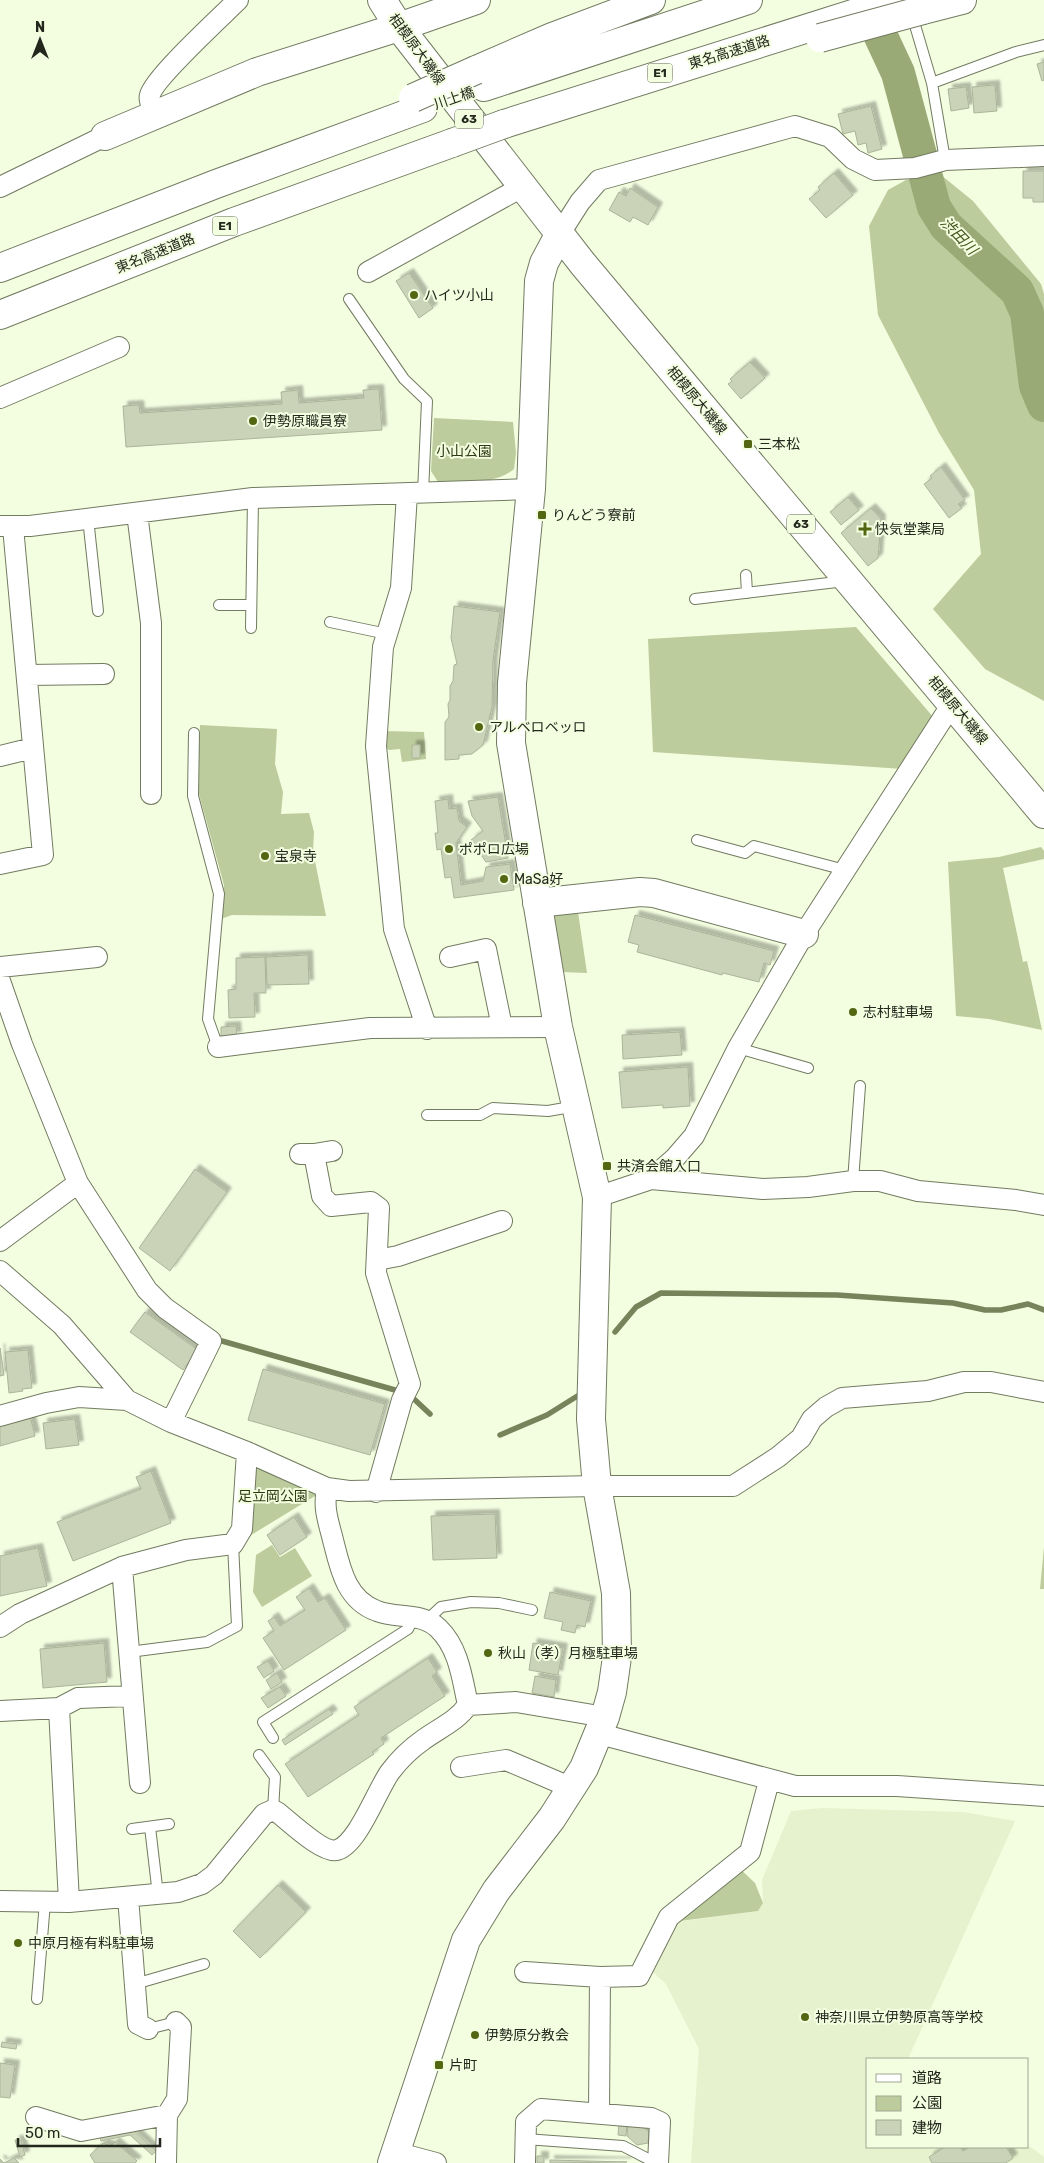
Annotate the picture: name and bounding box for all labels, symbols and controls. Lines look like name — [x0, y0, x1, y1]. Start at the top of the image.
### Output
street label: 相模原大磯線 — [385, 10, 448, 88]
north arrow — [15, 15, 65, 65]
text: N — [35, 19, 45, 36]
street label: 東名高速道路 — [686, 32, 772, 73]
road number: E1 — [648, 64, 672, 82]
street label: 川上橋 — [432, 84, 477, 113]
road number: 63 — [455, 110, 483, 128]
water label: 渋田川 — [937, 214, 982, 260]
road number: E1 — [212, 217, 238, 236]
street label: 東名高速道路 — [113, 230, 197, 277]
place label: ハイツ小山 — [424, 287, 494, 304]
marker: ハイツ小山 — [408, 289, 420, 301]
street label: 相模原大磯線 — [663, 363, 730, 438]
place label: 伊勢原職員寮 — [263, 413, 347, 430]
marker: 伊勢原職員寮 — [247, 415, 259, 427]
place label: 三本松 — [758, 436, 800, 453]
marker: 三本松 — [742, 438, 754, 450]
park label: 小山公園 — [436, 443, 492, 460]
place label: りんどう寮前 — [552, 507, 636, 524]
marker: りんどう寮前 — [536, 509, 548, 521]
road number: 63 — [787, 514, 815, 534]
place label: 快気堂薬局 — [875, 521, 945, 538]
marker: 快気堂薬局 — [859, 523, 871, 535]
street label: 相模原大磯線 — [924, 673, 991, 748]
place label: アルベロベッロ — [489, 719, 587, 736]
marker: アルベロベッロ — [473, 721, 485, 733]
place label: ポポロ広場 — [459, 841, 529, 858]
marker: ポポロ広場 — [443, 843, 455, 855]
place label: 宝泉寺 — [275, 848, 317, 865]
marker: 宝泉寺 — [259, 850, 271, 862]
place label: MaSa好 — [514, 871, 563, 888]
marker: MaSa好 — [498, 873, 510, 885]
place label: 志村駐車場 — [863, 1004, 933, 1021]
marker: 志村駐車場 — [847, 1006, 859, 1018]
place label: 共済会館入口 — [617, 1158, 701, 1175]
marker: 共済会館入口 — [601, 1160, 613, 1172]
park label: 足立岡公園 — [238, 1488, 308, 1505]
place label: 秋山（孝）月極駐車場 — [498, 1645, 638, 1662]
marker: 秋山（孝）月極駐車場 — [482, 1647, 494, 1659]
place label: 中原月極有料駐車場 — [28, 1935, 154, 1952]
marker: 中原月極有料駐車場 — [12, 1937, 24, 1949]
place label: 神奈川県立伊勢原高等学校 — [815, 2009, 983, 2026]
marker: 神奈川県立伊勢原高等学校 — [799, 2011, 811, 2023]
place label: 伊勢原分教会 — [485, 2027, 569, 2044]
marker: 伊勢原分教会 — [469, 2029, 481, 2041]
place label: 片町 — [449, 2057, 477, 2074]
legend — [866, 2058, 1029, 2148]
marker: 片町 — [433, 2059, 445, 2071]
text: 道路 — [912, 2069, 942, 2087]
text: 公園 — [912, 2094, 942, 2112]
scale bar — [18, 2116, 160, 2148]
text: 建物 — [912, 2119, 942, 2137]
text: 50 m — [25, 2124, 60, 2142]

